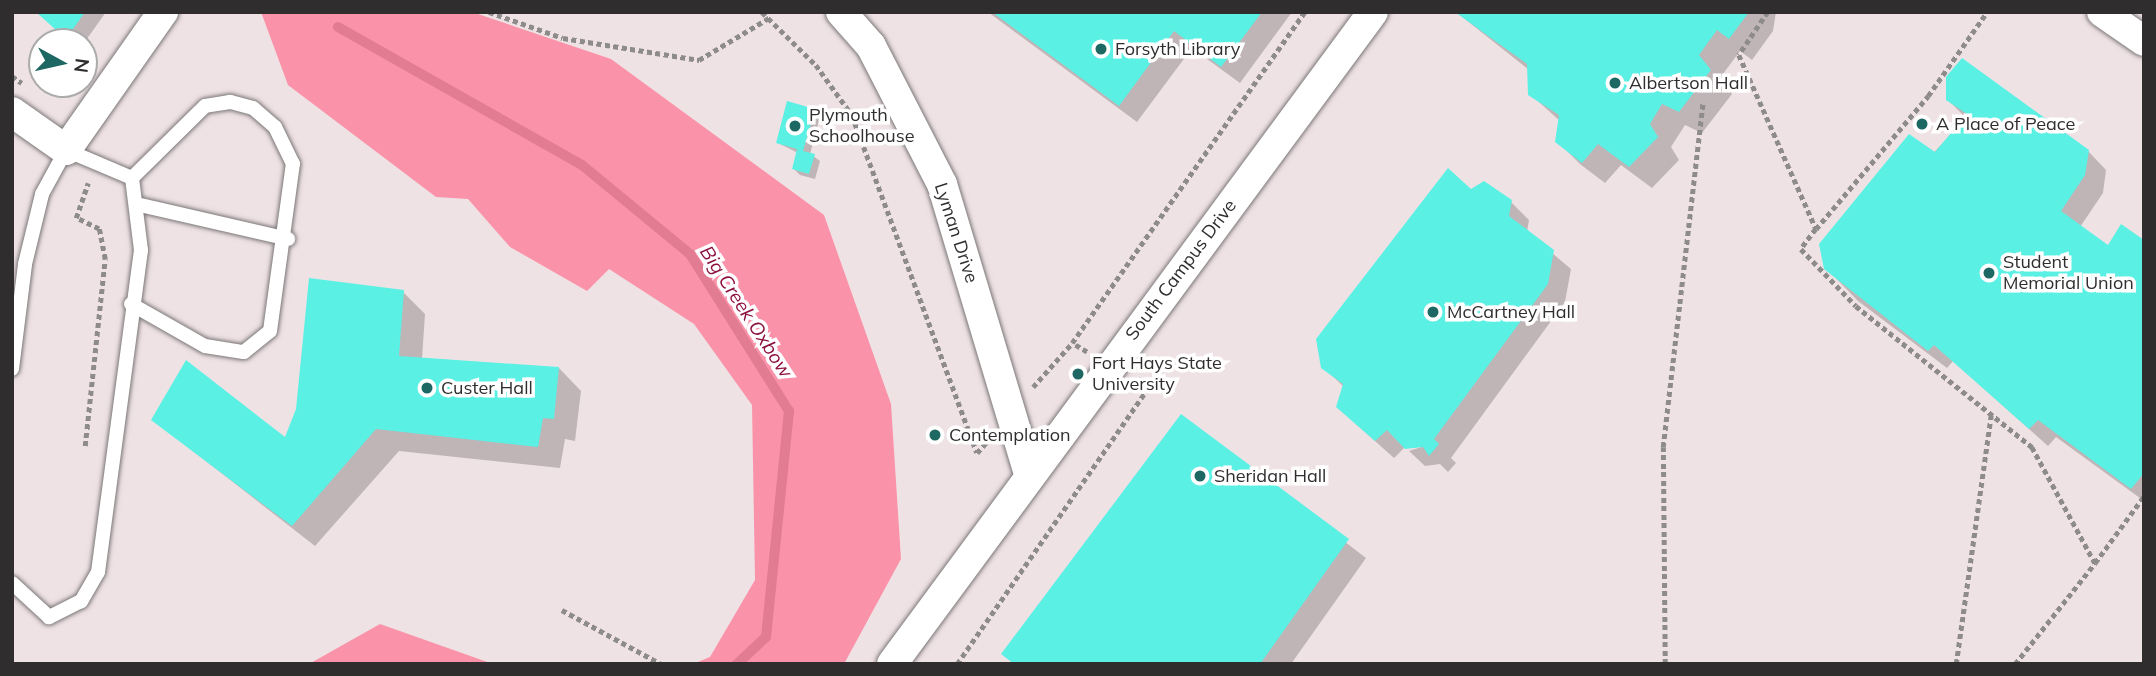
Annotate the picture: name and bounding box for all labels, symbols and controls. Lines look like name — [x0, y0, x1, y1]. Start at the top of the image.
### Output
north arrow — [28, 28, 98, 98]
place label: Forsyth Library — [1115, 38, 1240, 60]
marker: Forsyth Library — [1093, 41, 1109, 57]
text: N — [69, 57, 95, 74]
place label: Albertson Hall — [1629, 72, 1748, 94]
marker: Albertson Hall — [1607, 75, 1623, 91]
place label: Plymouth Schoolhouse — [809, 105, 914, 148]
place label: A Place of Peace — [1936, 113, 2075, 135]
marker: A Place of Peace — [1914, 116, 1930, 132]
marker: Plymouth Schoolhouse — [787, 118, 803, 134]
street label: Lyman Drive — [930, 180, 982, 286]
street label: South Campus Drive — [1121, 195, 1241, 345]
water label: Big Creek Oxbow — [695, 242, 797, 382]
place label: Student Memorial Union — [2003, 252, 2134, 294]
marker: Student Memorial Union — [1981, 265, 1997, 281]
place label: McCartney Hall — [1447, 301, 1575, 323]
marker: McCartney Hall — [1425, 304, 1441, 320]
place label: Fort Hays State University — [1092, 353, 1222, 396]
marker: Fort Hays State University — [1070, 366, 1086, 382]
place label: Custer Hall — [441, 377, 533, 399]
marker: Custer Hall — [419, 380, 435, 396]
place label: Contemplation — [949, 424, 1071, 446]
marker: Contemplation — [927, 427, 943, 443]
place label: Sheridan Hall — [1214, 465, 1326, 487]
marker: Sheridan Hall — [1192, 468, 1208, 484]

